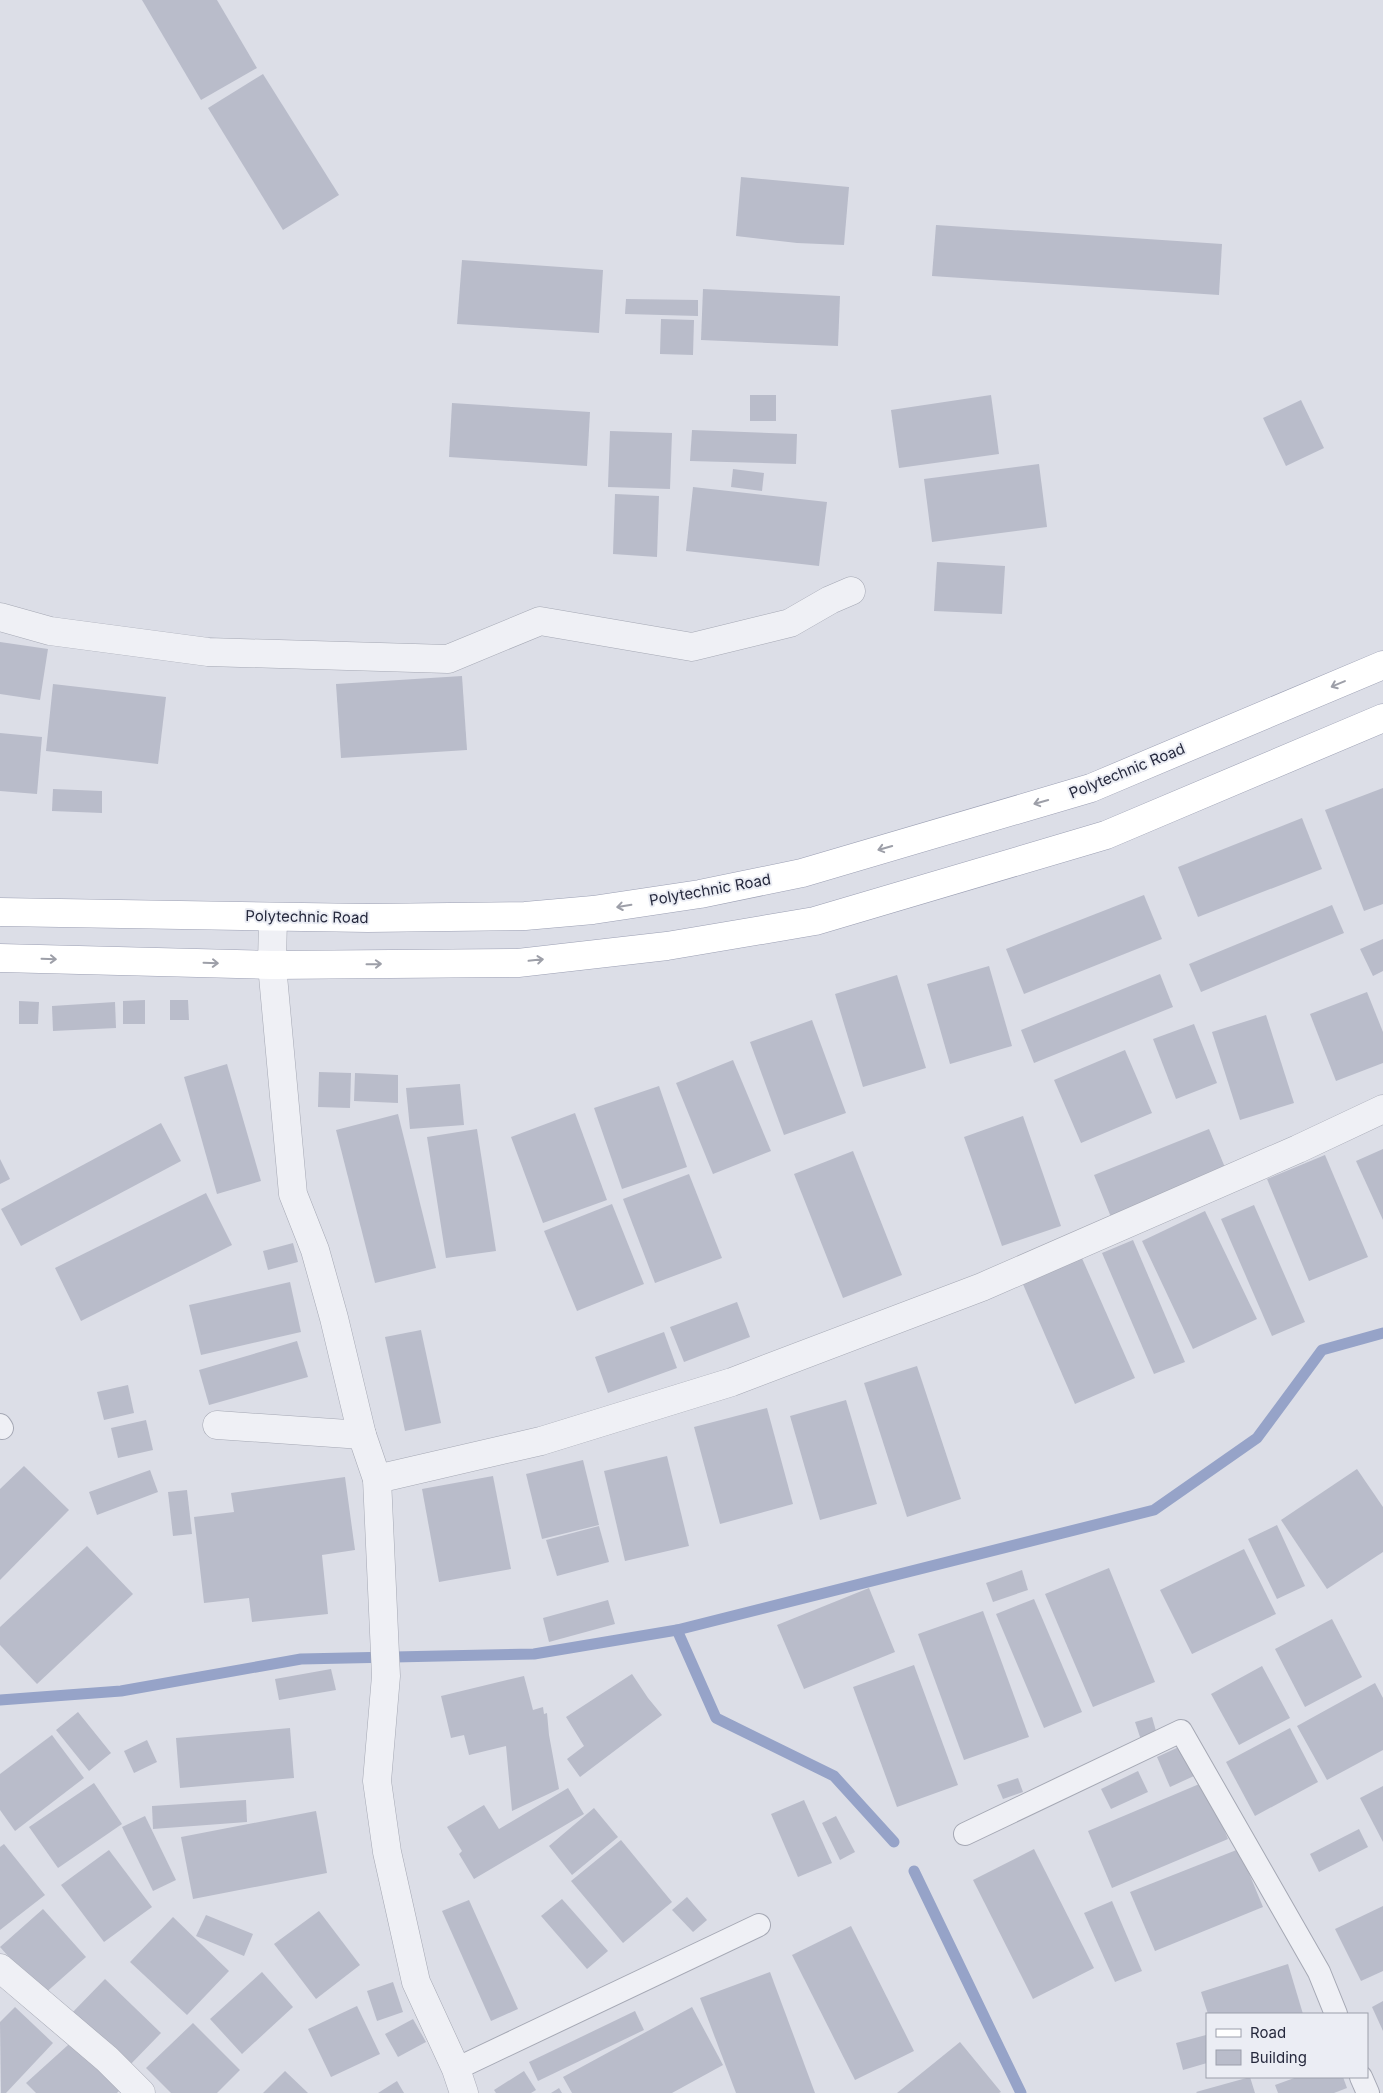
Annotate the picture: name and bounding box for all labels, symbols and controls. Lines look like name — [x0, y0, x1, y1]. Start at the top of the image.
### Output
one-way arrow — [1331, 679, 1346, 689]
street label: Polytechnic Road — [1066, 739, 1188, 802]
one-way arrow — [1034, 798, 1050, 808]
one-way arrow — [878, 844, 894, 854]
street label: Polytechnic Road — [648, 869, 772, 910]
one-way arrow — [617, 901, 633, 911]
street label: Polytechnic Road — [245, 906, 369, 927]
one-way arrow — [40, 954, 56, 964]
one-way arrow — [528, 956, 544, 965]
one-way arrow — [203, 959, 219, 968]
one-way arrow — [365, 959, 381, 969]
legend — [1206, 2013, 1368, 2078]
text: Road — [1250, 2023, 1286, 2042]
text: Building — [1250, 2048, 1307, 2067]

